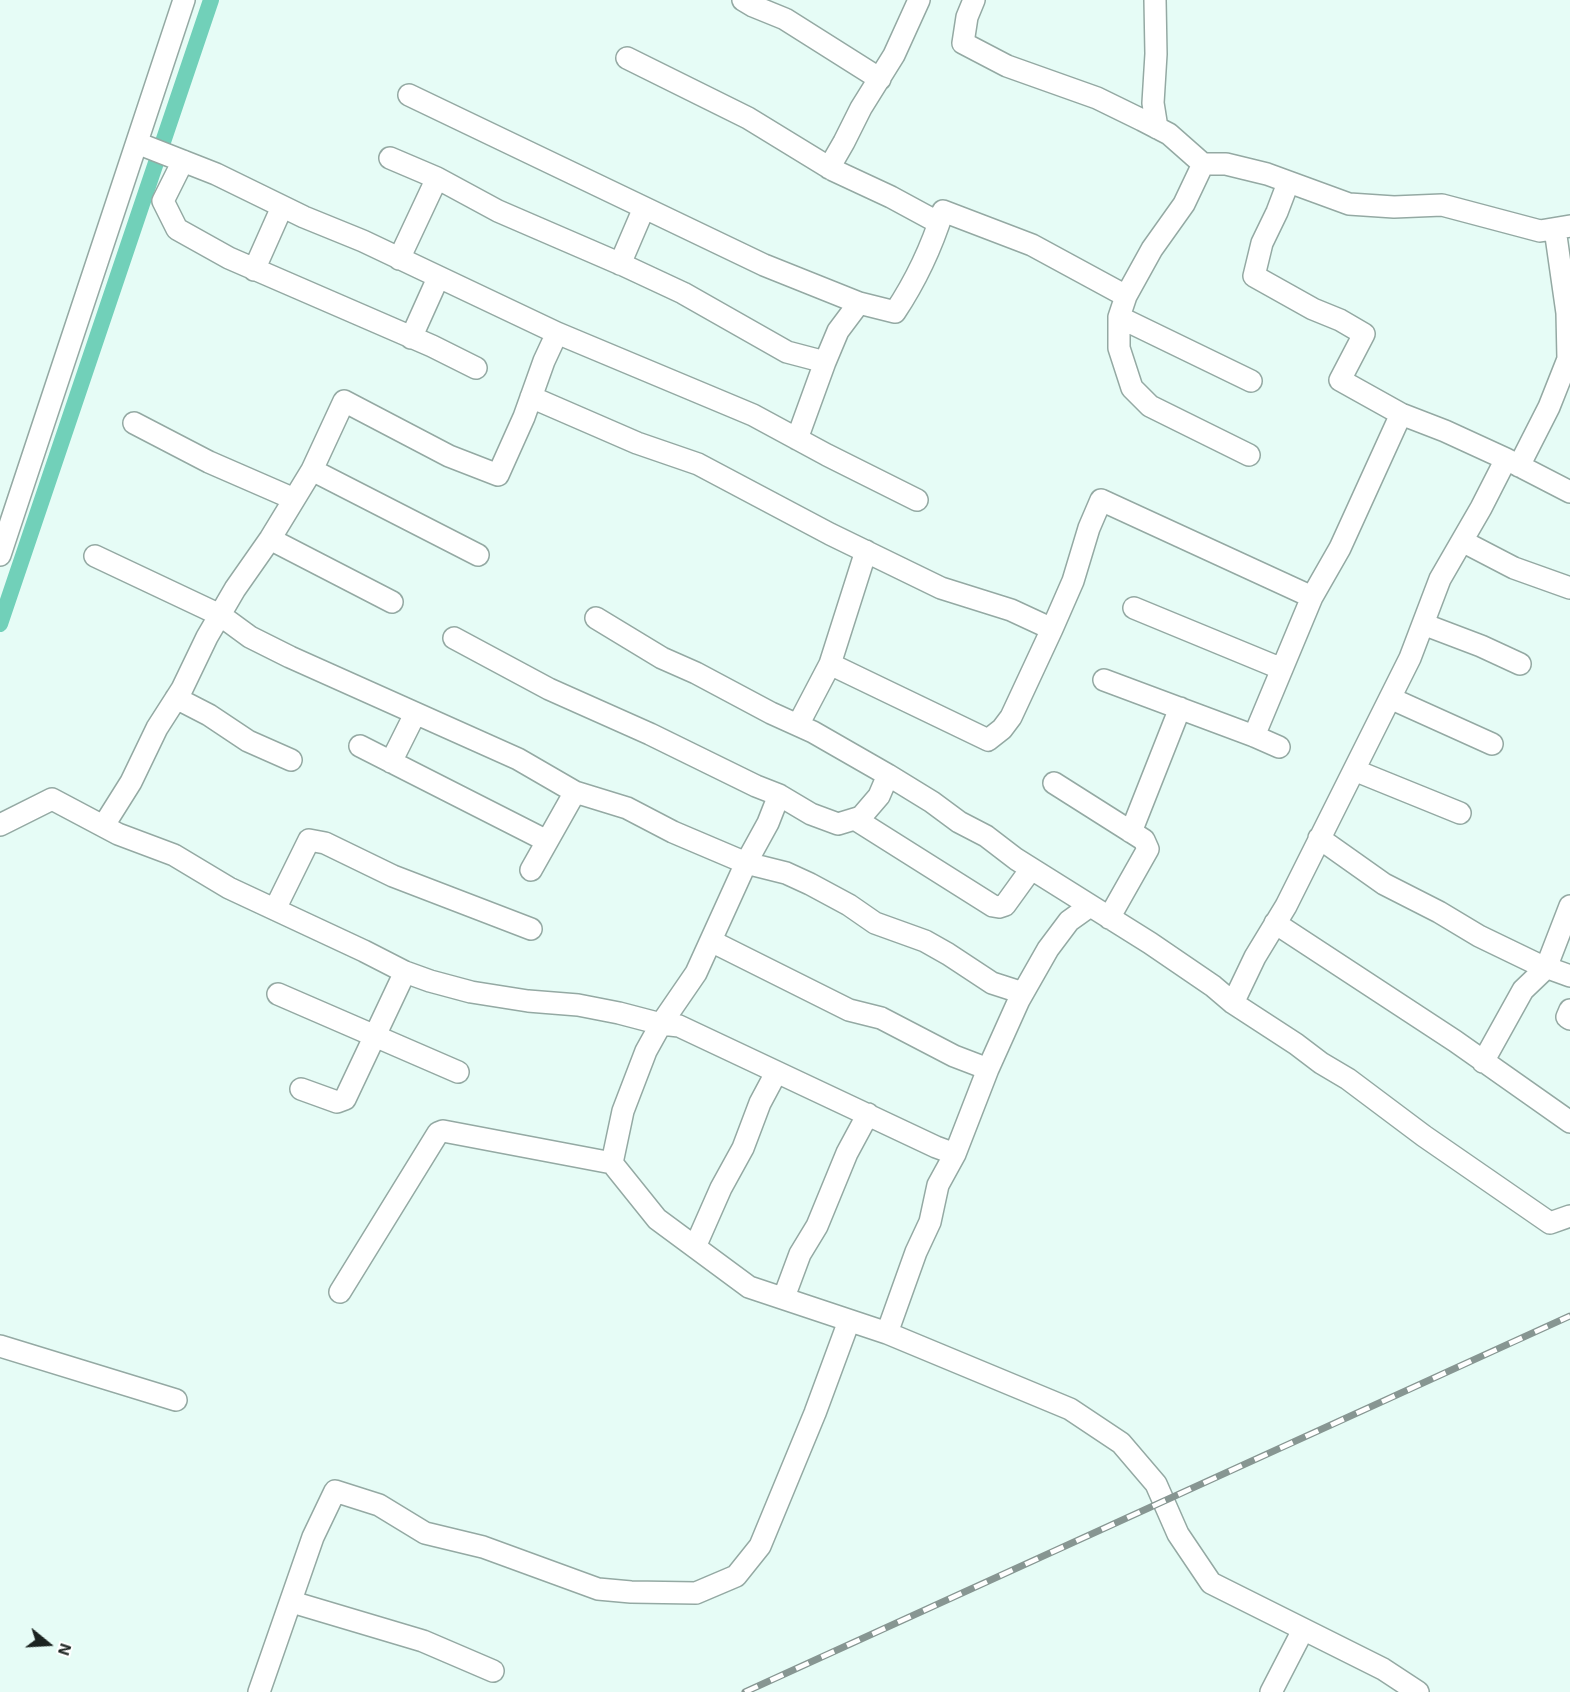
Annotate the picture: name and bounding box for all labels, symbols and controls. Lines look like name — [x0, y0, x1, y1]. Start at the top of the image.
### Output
north arrow — [18, 1614, 78, 1674]
text: N — [55, 1641, 76, 1658]

